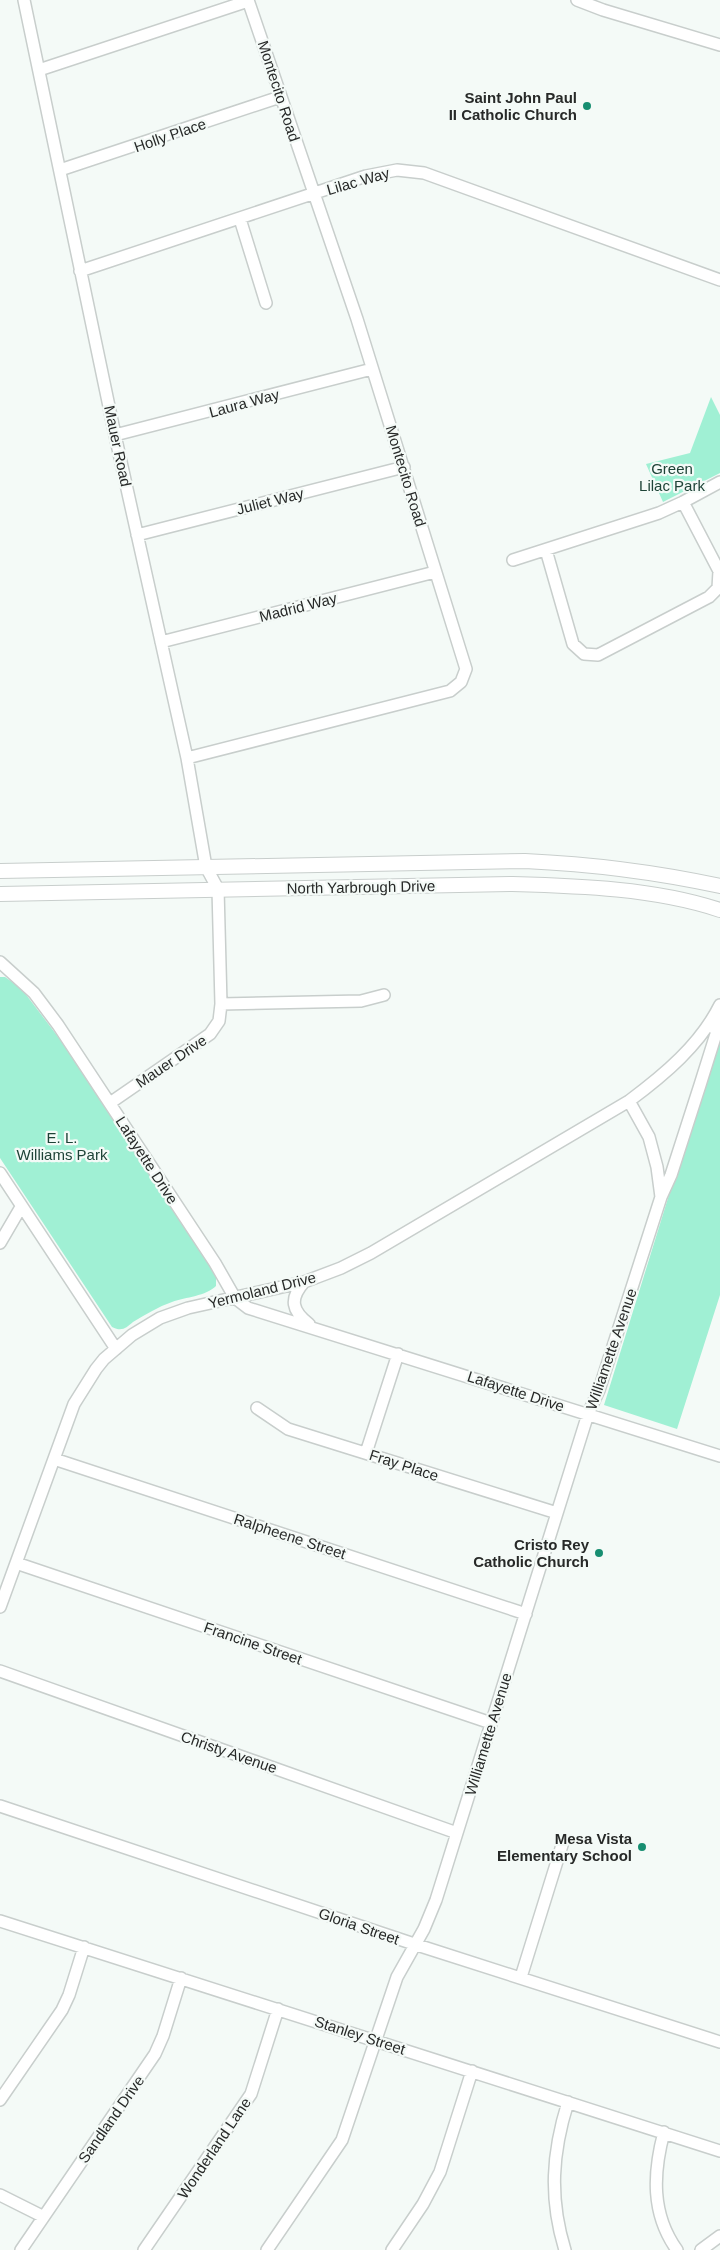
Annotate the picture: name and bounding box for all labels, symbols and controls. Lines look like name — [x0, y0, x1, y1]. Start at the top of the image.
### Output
street label: Montecito Road — [255, 38, 303, 144]
place label: Saint John Paul II Catholic Church — [449, 89, 577, 123]
marker: Saint John Paul II Catholic Church — [581, 100, 593, 112]
street label: Holly Place — [132, 115, 208, 155]
street label: Lilac Way — [325, 164, 392, 198]
street label: Laura Way — [207, 385, 281, 421]
street label: Mauer Road — [101, 404, 135, 488]
street label: Montecito Road — [383, 423, 429, 529]
park label: Green Lilac Park — [639, 460, 705, 494]
street label: Juliet Way — [235, 484, 306, 518]
street label: Madrid Way — [257, 589, 339, 625]
street label: North Yarbrough Drive — [287, 877, 435, 897]
street label: Mauer Drive — [132, 1031, 210, 1091]
street label: Lafayette Drive — [112, 1113, 182, 1207]
park label: E. L. Williams Park — [17, 1129, 108, 1163]
street label: Yermoland Drive — [206, 1268, 318, 1312]
street label: Williamette Avenue — [582, 1286, 640, 1412]
street label: Lafayette Drive — [465, 1367, 567, 1415]
street label: Fray Place — [367, 1446, 441, 1484]
street label: Ralpheene Street — [232, 1510, 349, 1562]
place label: Cristo Rey Catholic Church — [473, 1536, 590, 1570]
marker: Cristo Rey Catholic Church — [593, 1547, 605, 1559]
street label: Francine Street — [202, 1618, 305, 1668]
street label: Williamette Avenue — [461, 1671, 515, 1797]
street label: Christy Avenue — [179, 1728, 279, 1776]
place label: Mesa Vista Elementary School — [497, 1830, 633, 1864]
marker: Mesa Vista Elementary School — [636, 1841, 648, 1853]
street label: Gloria Street — [316, 1904, 402, 1948]
street label: Stanley Street — [313, 2012, 408, 2058]
street label: Sandland Drive — [75, 2072, 147, 2166]
street label: Wonderland Lane — [174, 2094, 254, 2202]

